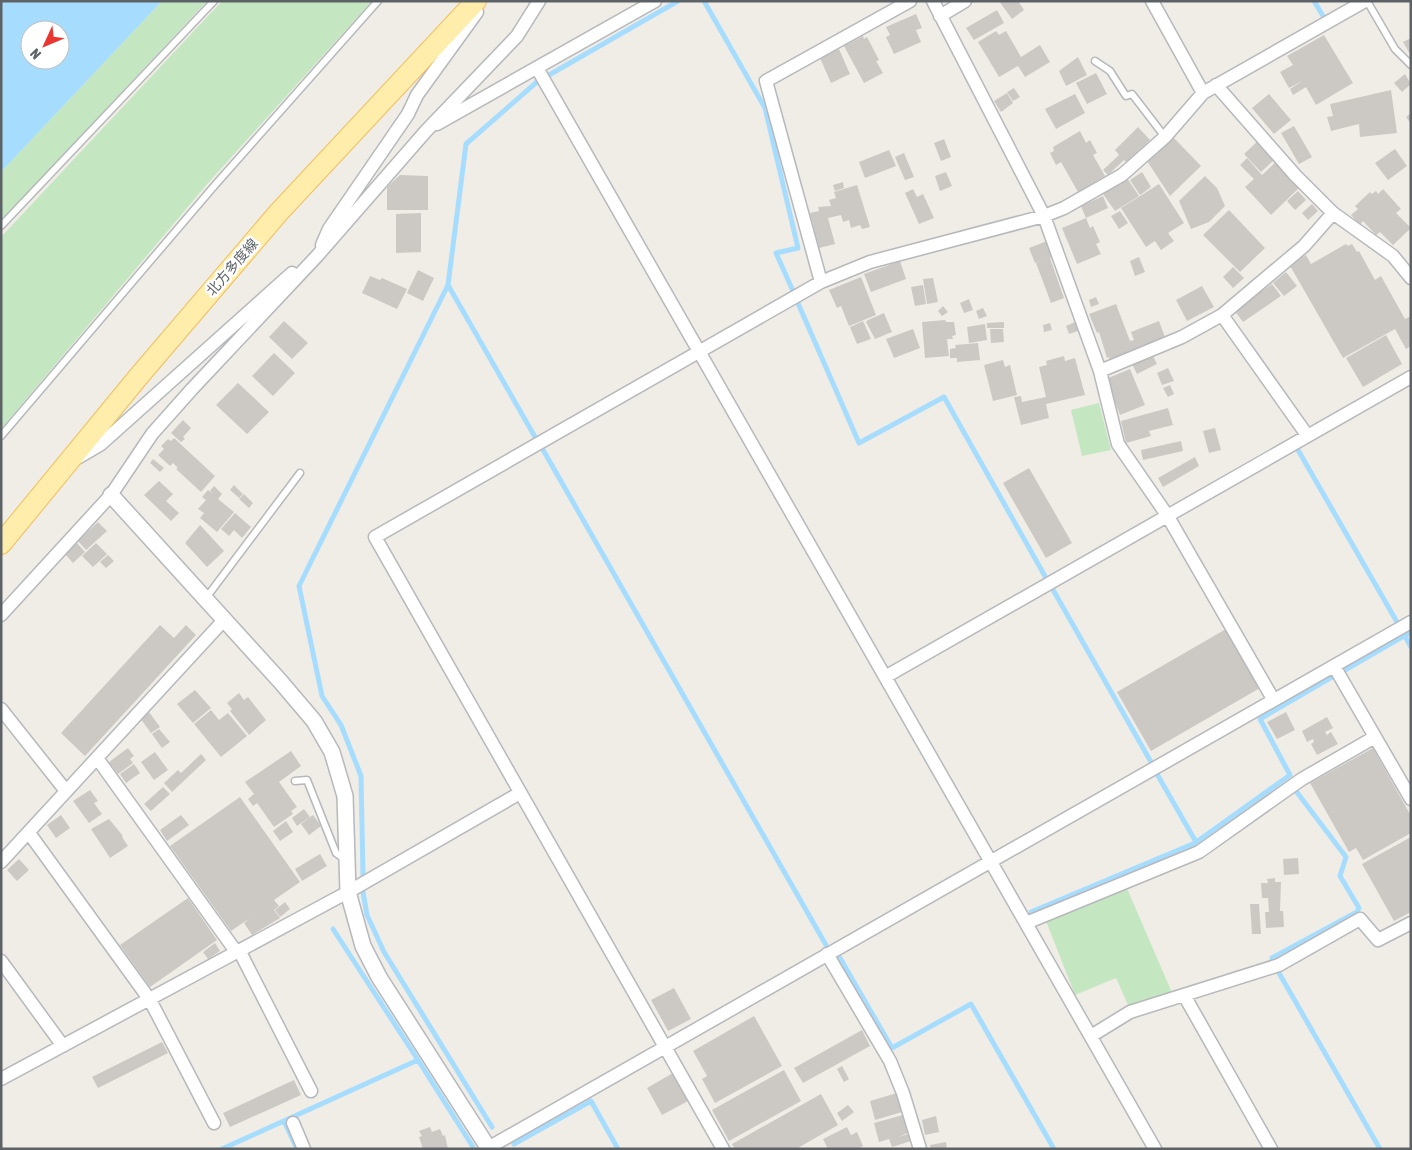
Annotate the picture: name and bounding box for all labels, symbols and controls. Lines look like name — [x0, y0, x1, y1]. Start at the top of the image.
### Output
north arrow — [20, 20, 70, 70]
text: N — [27, 46, 44, 63]
street label: 北方多度線 — [203, 235, 261, 299]

